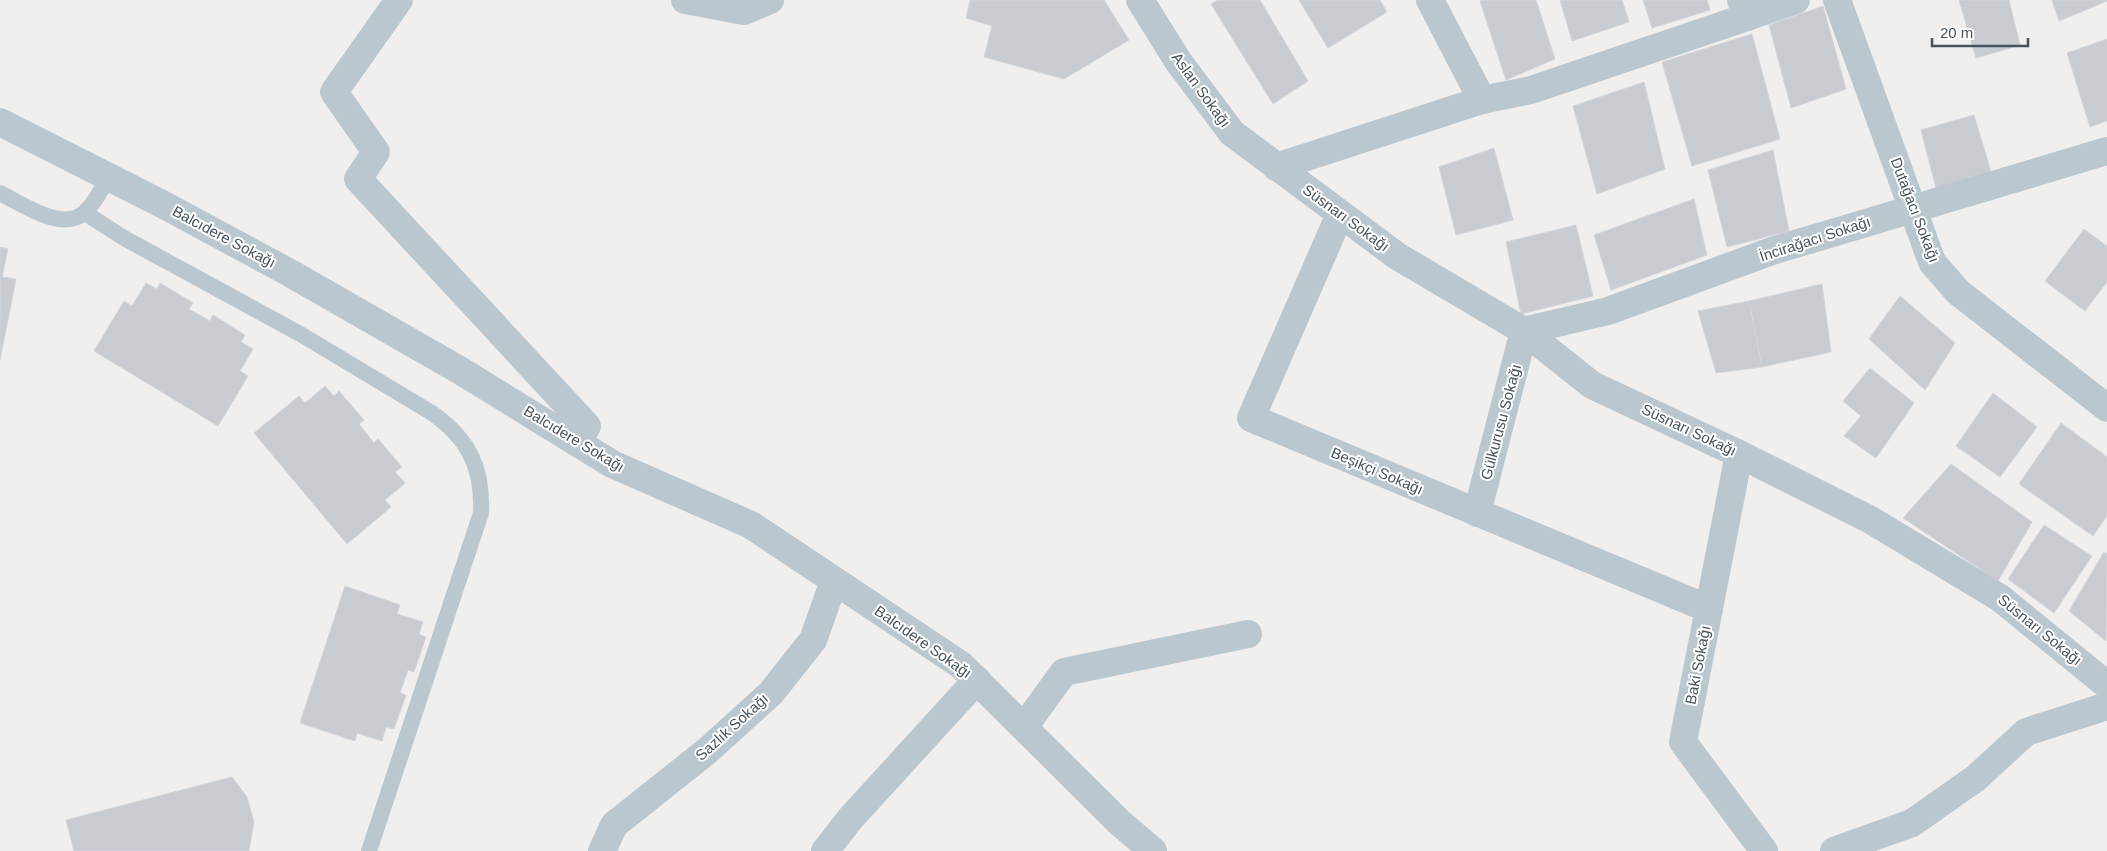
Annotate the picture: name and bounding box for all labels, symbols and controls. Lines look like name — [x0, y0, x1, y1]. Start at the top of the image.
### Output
scale bar — [1932, 15, 2028, 47]
text: 20 m — [1940, 24, 1973, 41]
street label: Aslan Sokağı — [1169, 49, 1234, 130]
street label: Dutağacı Sokağı — [1888, 155, 1943, 265]
street label: Süsnarı Sokağı — [1300, 181, 1393, 255]
street label: Balcıdere Sokağı — [170, 202, 279, 271]
street label: İncirağacı Sokağı — [1757, 213, 1873, 265]
street label: Gülkurusu Sokağı — [1477, 362, 1524, 482]
street label: Süsnarı Sokağı — [1639, 400, 1739, 459]
street label: Balcıdere Sokağı — [521, 402, 628, 475]
street label: Beşikçi Sokağı — [1329, 443, 1426, 498]
street label: Süsnarı Sokağı — [1995, 591, 2086, 668]
street label: Balcıdere Sokağı — [872, 602, 975, 681]
street label: Baki Sokağı — [1682, 624, 1713, 706]
street label: Sazlık Sokağı — [692, 690, 771, 764]

